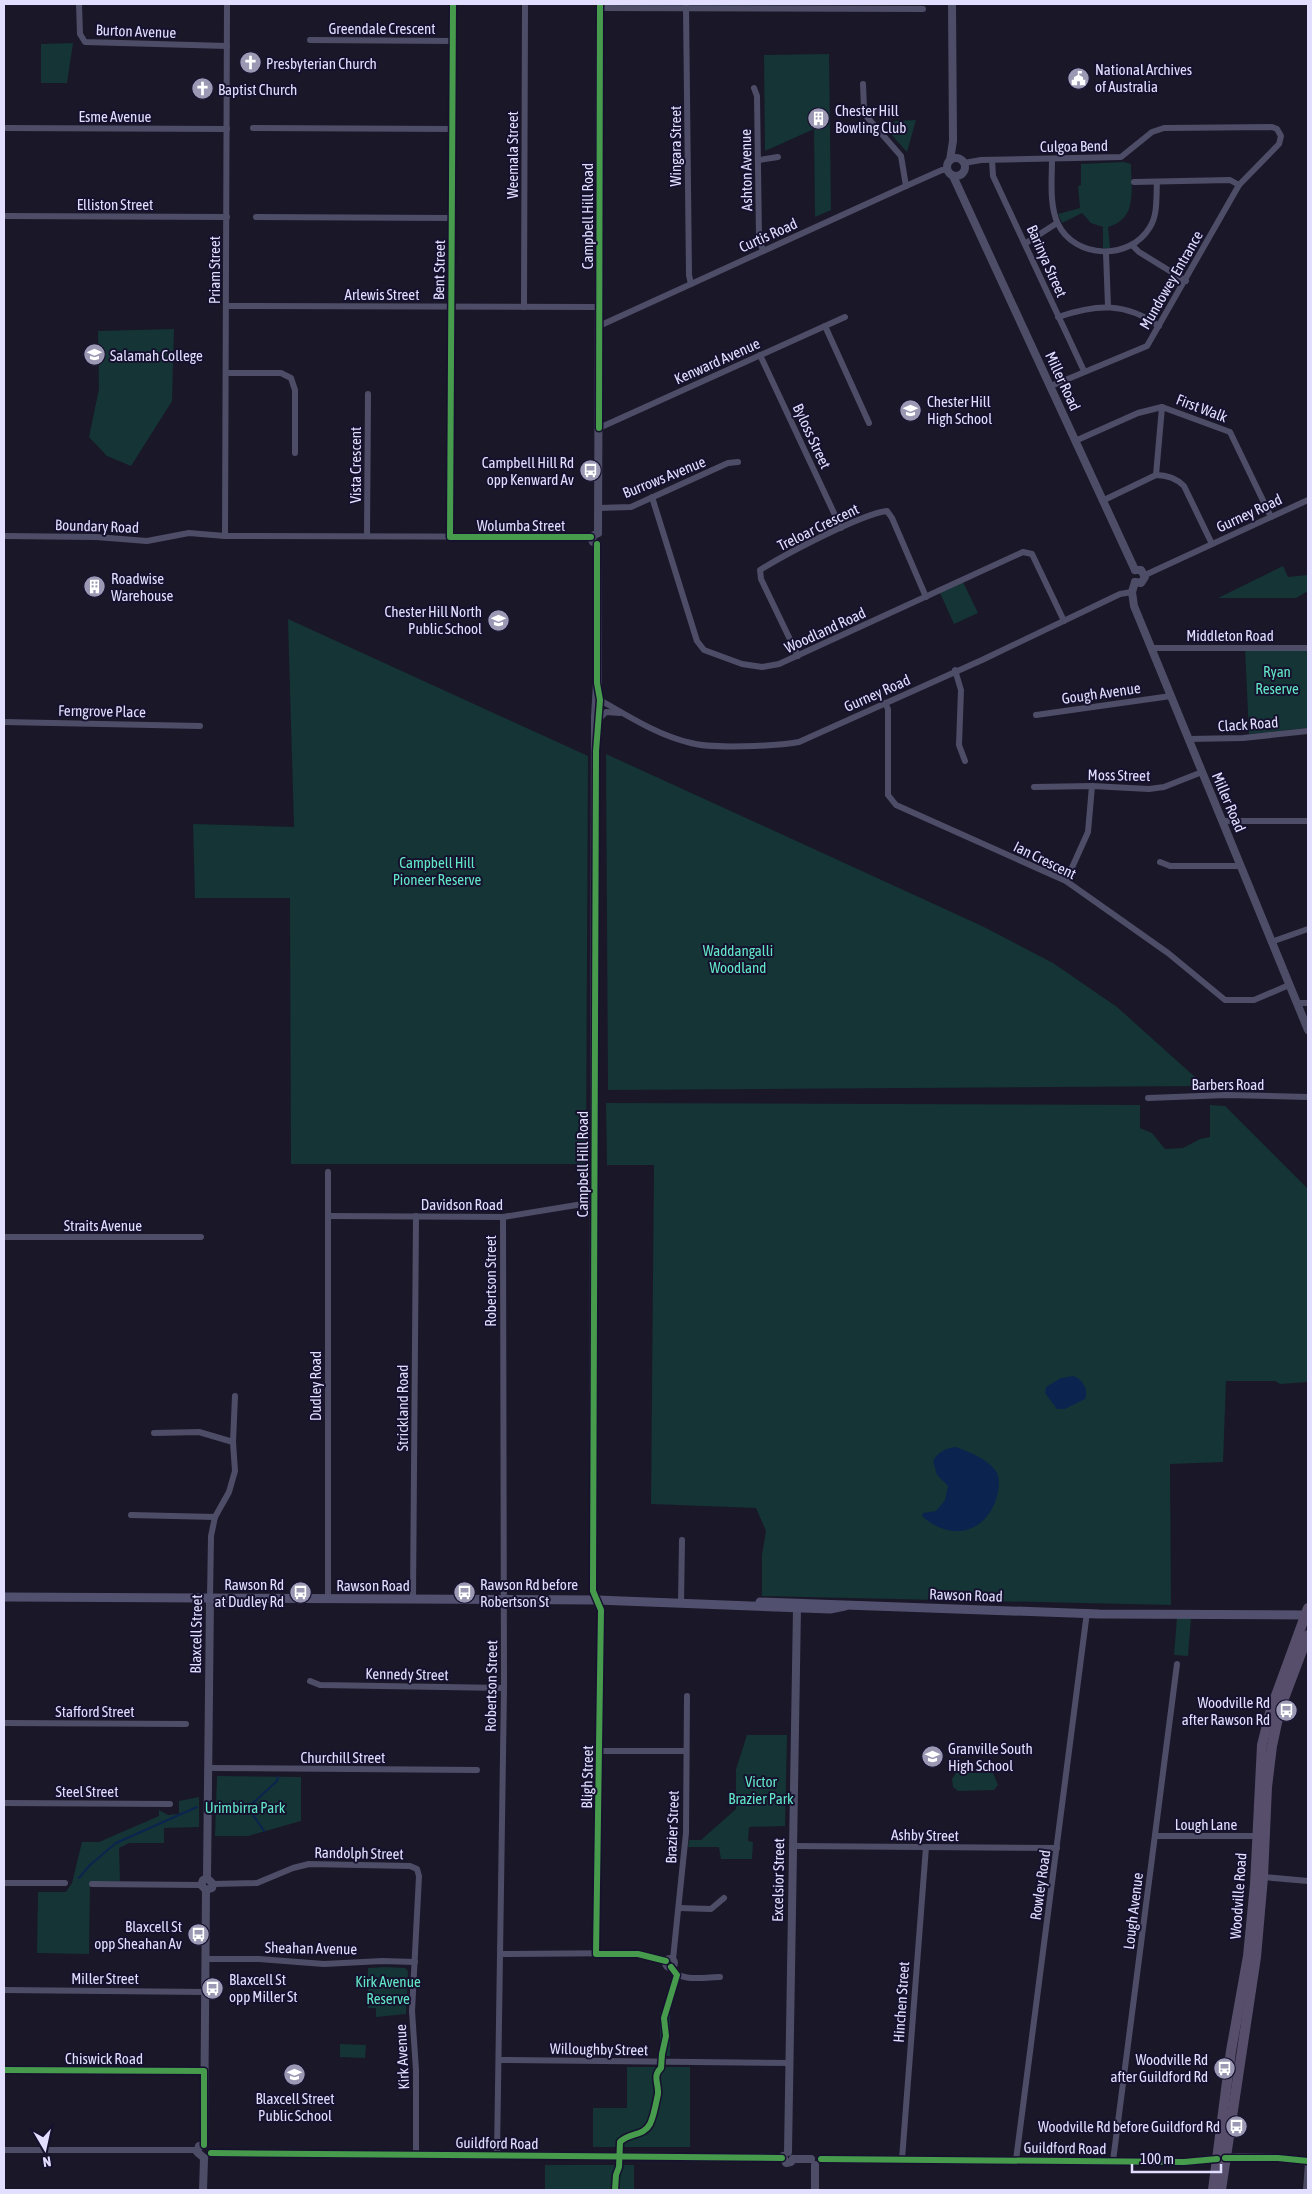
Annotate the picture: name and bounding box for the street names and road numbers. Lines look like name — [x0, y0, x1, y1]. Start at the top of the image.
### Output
street label: Greendale Crescent — [328, 20, 436, 37]
street label: Burton Avenue — [95, 21, 177, 41]
street label: Wingara Street — [667, 106, 684, 186]
street label: Esme Avenue — [79, 108, 152, 125]
street label: Weemala Street — [504, 111, 521, 199]
street label: Ashton Avenue — [737, 129, 755, 211]
street label: Culgoa Bend — [1040, 137, 1108, 155]
street label: Campbell Hill Road — [579, 163, 596, 269]
street label: Elliston Street — [77, 196, 153, 213]
street label: Curtis Road — [736, 215, 800, 255]
street label: Barinya Street — [1024, 222, 1070, 300]
street label: Mundowey Entrance — [1136, 228, 1206, 332]
street label: Priam Street — [206, 236, 223, 304]
street label: Bent Street — [430, 240, 448, 300]
street label: Arlewis Street — [345, 286, 419, 303]
street label: Kenward Avenue — [672, 334, 763, 387]
street label: Miller Road — [1042, 349, 1084, 413]
street label: First Walk — [1174, 390, 1230, 426]
street label: Byloss Street — [790, 401, 834, 471]
street label: Vista Crescent — [347, 427, 364, 503]
street label: Burrows Avenue — [620, 453, 708, 501]
street label: Gurney Road — [1213, 490, 1285, 536]
street label: Treloar Crescent — [775, 500, 861, 554]
street label: Boundary Road — [55, 516, 139, 536]
street label: Wolumba Street — [477, 517, 565, 534]
street label: Woodland Road — [782, 604, 868, 656]
street label: Middleton Road — [1186, 627, 1274, 644]
street label: Gurney Road — [841, 671, 913, 715]
street label: Gough Avenue — [1060, 679, 1142, 707]
street label: Ferngrove Place — [58, 702, 146, 720]
street label: Clack Road — [1217, 713, 1279, 735]
street label: Moss Street — [1088, 766, 1150, 784]
street label: Miller Road — [1209, 770, 1249, 834]
street label: Ian Crescent — [1011, 838, 1079, 882]
street label: Barbers Road — [1192, 1076, 1264, 1093]
street label: Campbell Hill Road — [574, 1111, 591, 1217]
street label: Davidson Road — [421, 1196, 503, 1213]
street label: Straits Avenue — [64, 1217, 142, 1234]
street label: Robertson Street — [482, 1235, 499, 1327]
street label: Dudley Road — [307, 1351, 324, 1421]
street label: Strickland Road — [394, 1365, 411, 1451]
street label: Rawson Road — [336, 1577, 410, 1594]
street label: Rawson Road — [929, 1585, 1003, 1605]
street label: Blaxcell Street — [187, 1594, 205, 1674]
street label: Robertson Street — [482, 1640, 500, 1732]
street label: Kennedy Street — [365, 1665, 449, 1683]
street label: Stafford Street — [55, 1703, 135, 1720]
street label: Bligh Street — [578, 1745, 596, 1809]
street label: Churchill Street — [301, 1749, 385, 1766]
street label: Steel Street — [56, 1783, 118, 1800]
street label: Brazier Street — [662, 1790, 682, 1864]
street label: Lough Lane — [1175, 1816, 1238, 1833]
street label: Ashby Street — [891, 1826, 959, 1844]
street label: Excelsior Street — [769, 1838, 787, 1922]
street label: Randolph Street — [314, 1844, 404, 1862]
street label: Rowley Road — [1027, 1849, 1053, 1921]
street label: Woodville Road — [1227, 1852, 1249, 1940]
street label: Lough Avenue — [1120, 1871, 1146, 1950]
street label: Sheahan Avenue — [265, 1939, 358, 1957]
street label: Hinchen Street — [890, 1961, 912, 2043]
street label: Miller Street — [71, 1970, 139, 1987]
street label: Kirk Avenue — [392, 2024, 412, 2090]
street label: Willoughby Street — [550, 2040, 648, 2058]
street label: Chiswick Road — [65, 2050, 143, 2067]
street label: Guildford Road — [455, 2134, 539, 2152]
street label: Guildford Road — [1023, 2139, 1107, 2157]

